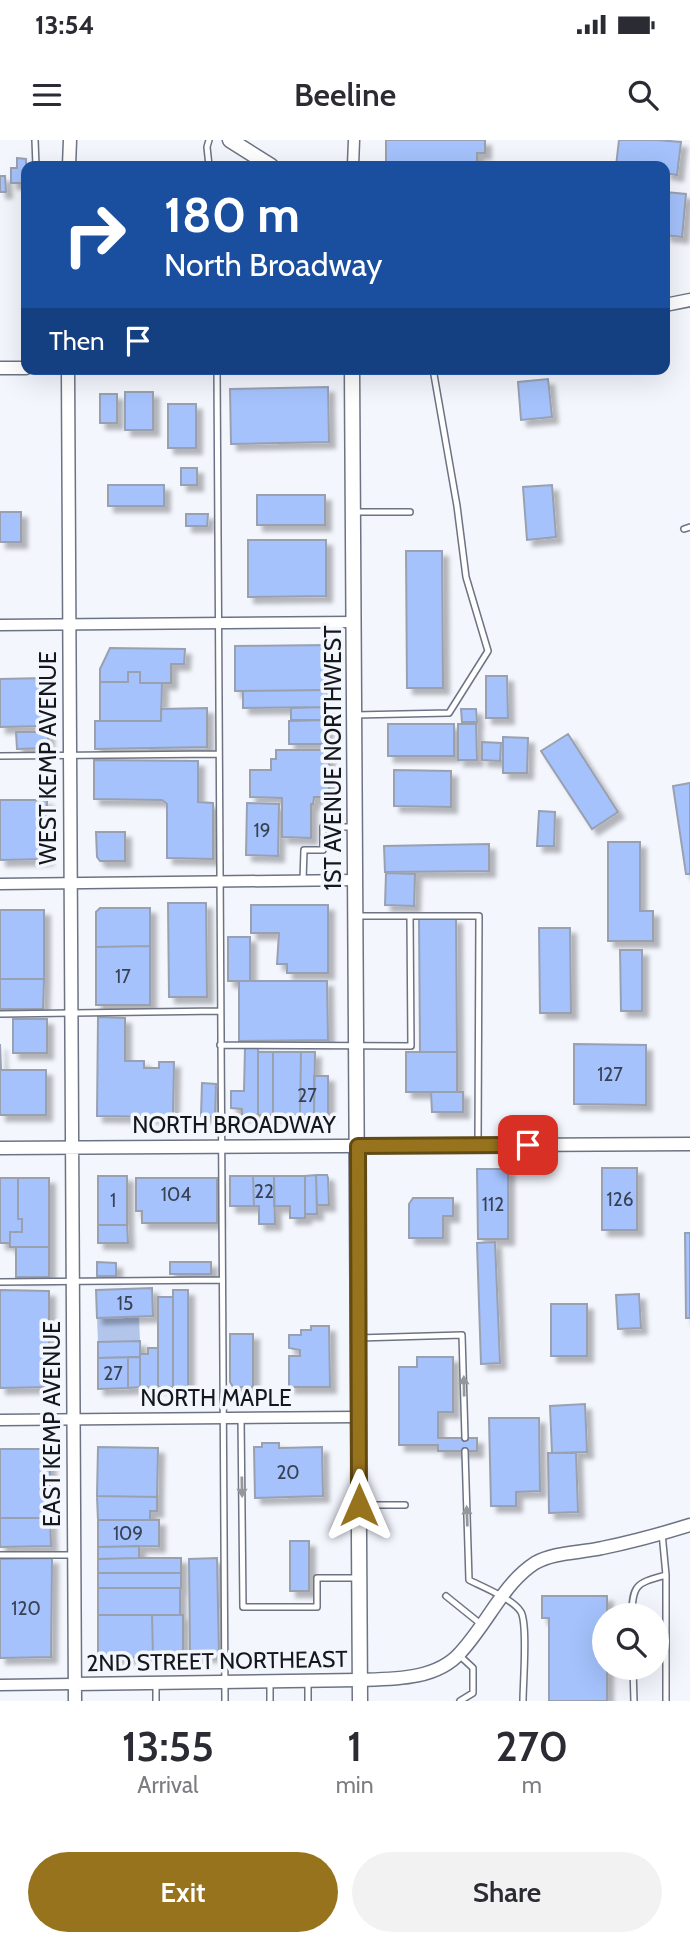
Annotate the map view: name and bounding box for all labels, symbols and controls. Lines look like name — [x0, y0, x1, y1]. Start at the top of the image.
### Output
text: 13:54 — [35, 9, 95, 41]
text: Beeline — [294, 75, 396, 114]
icon: menu — [28, 76, 66, 114]
icon: search — [624, 76, 662, 114]
text: 180 m — [164, 185, 300, 244]
icon: right — [49, 189, 140, 280]
text: North Broadway — [164, 245, 382, 284]
icon: arrive — [119, 322, 157, 360]
text: Then — [49, 325, 105, 357]
street label: 1ST AVENUE NORTHWEST — [319, 625, 347, 891]
street label: WEST KEMP AVENUE — [34, 651, 62, 865]
house number: 19 — [254, 819, 271, 842]
house number: 17 — [115, 965, 131, 988]
house number: 127 — [597, 1063, 623, 1086]
house number: 27 — [297, 1084, 317, 1107]
street label: NORTH BROADWAY — [132, 1111, 337, 1139]
pin — [498, 1115, 558, 1175]
icon: arrive — [509, 1126, 547, 1164]
house number: 22 — [254, 1180, 274, 1203]
house number: 104 — [161, 1183, 191, 1206]
house number: 126 — [607, 1188, 633, 1211]
house number: 1 — [110, 1189, 116, 1212]
house number: 112 — [482, 1193, 504, 1216]
house number: 15 — [117, 1292, 133, 1315]
street label: EAST KEMP AVENUE — [38, 1321, 66, 1527]
house number: 27 — [103, 1362, 123, 1385]
one-way arrow — [458, 1375, 469, 1397]
street label: NORTH MAPLE — [140, 1384, 292, 1412]
house number: 20 — [276, 1461, 300, 1484]
position arrow — [322, 1468, 396, 1542]
one-way arrow — [236, 1476, 247, 1498]
one-way arrow — [461, 1504, 473, 1526]
house number: 109 — [113, 1522, 143, 1545]
house number: 120 — [11, 1597, 41, 1620]
map controls — [592, 1603, 669, 1680]
button: search — [592, 1603, 669, 1680]
street label: 2ND STREET NORTHEAST — [86, 1645, 348, 1677]
text: 13:55 — [122, 1720, 214, 1772]
text: 1 — [347, 1720, 362, 1772]
text: 270 — [495, 1720, 568, 1772]
text: Arrival — [137, 1771, 198, 1799]
text: min — [336, 1771, 374, 1799]
text: m — [522, 1771, 542, 1799]
button: Exit — [28, 1852, 338, 1932]
button: Share — [352, 1852, 662, 1932]

